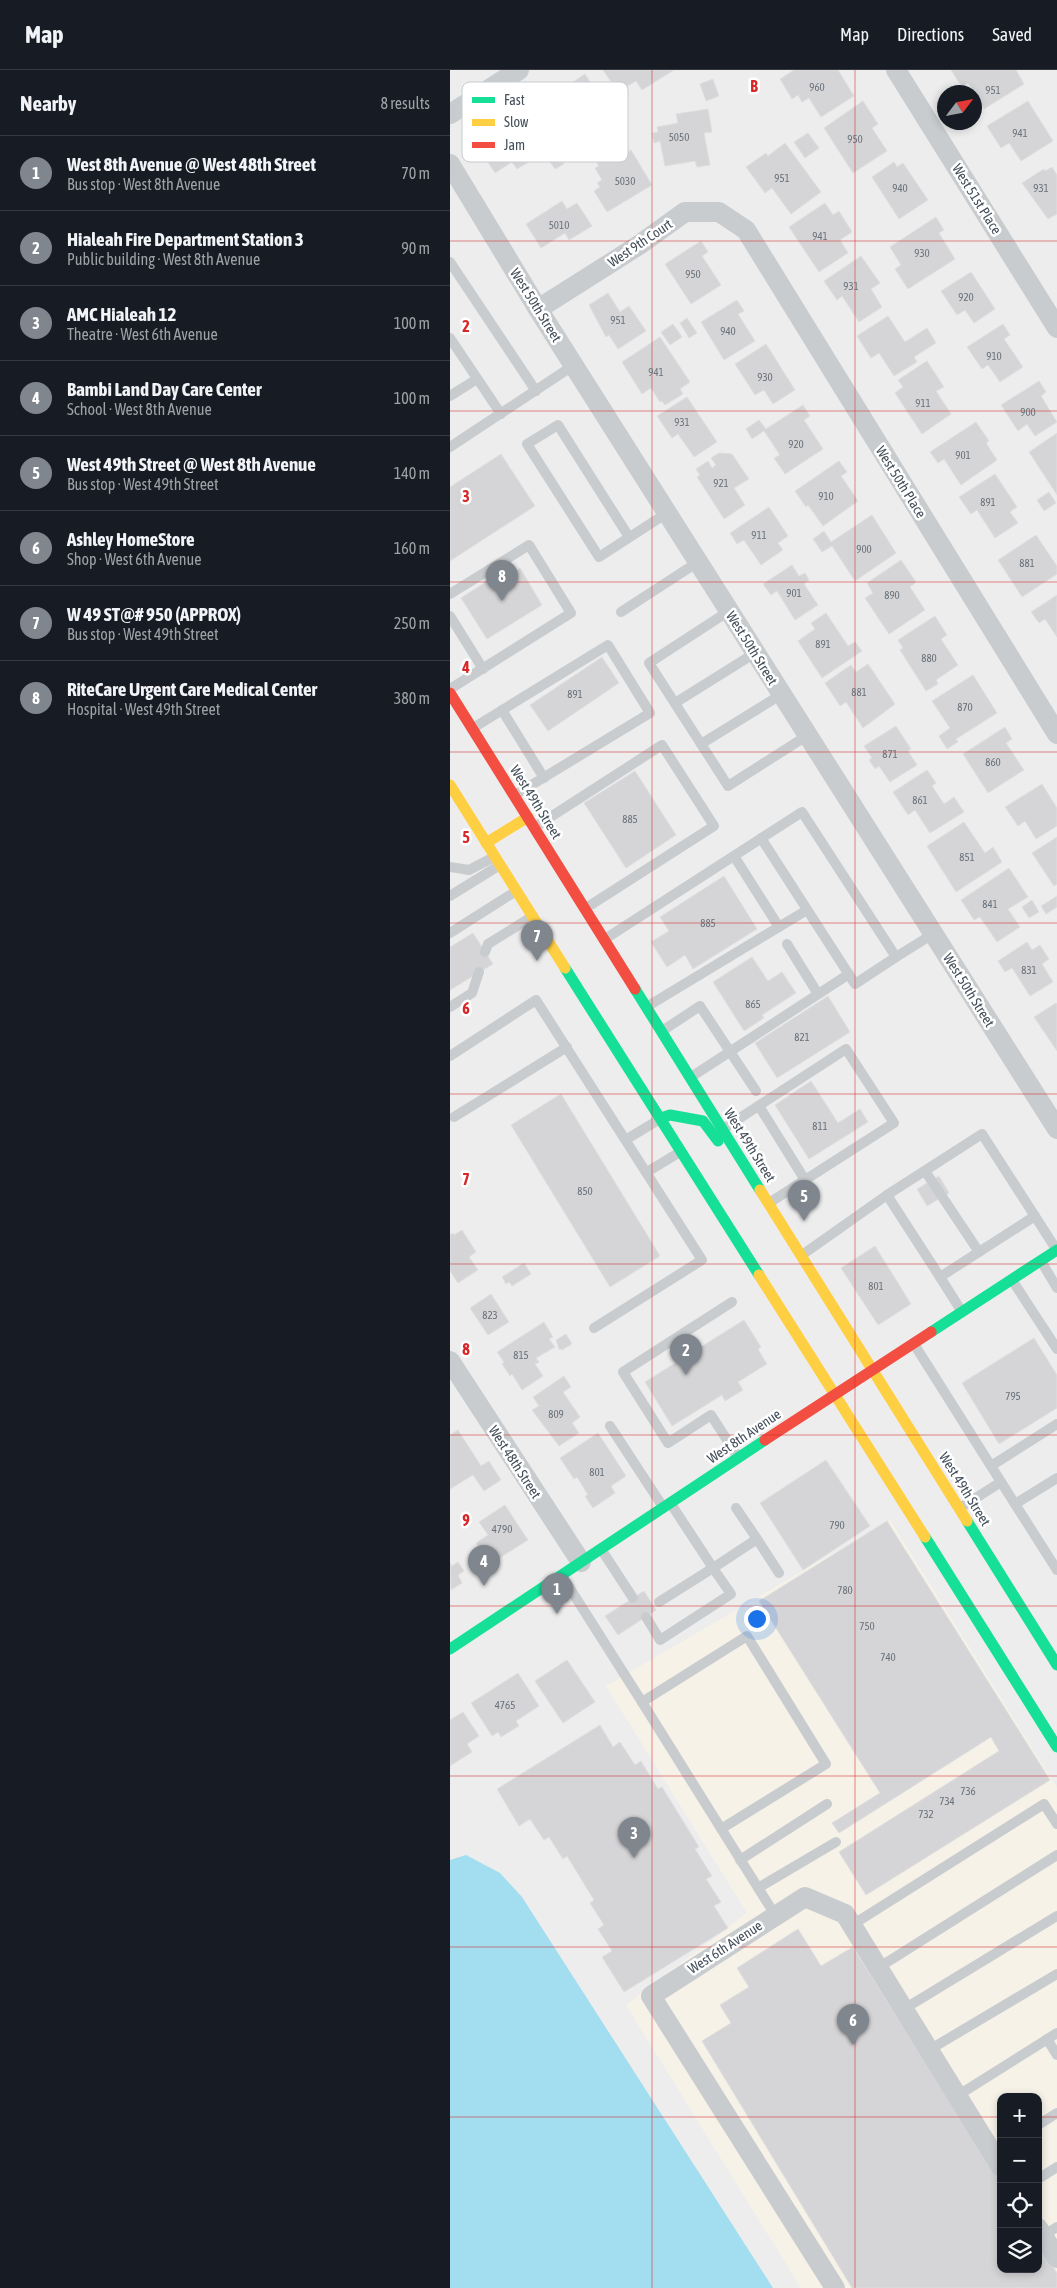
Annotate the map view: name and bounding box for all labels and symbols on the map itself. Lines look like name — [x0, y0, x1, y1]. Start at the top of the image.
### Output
text: B — [750, 77, 758, 95]
house number: 960 — [809, 81, 825, 93]
legend — [462, 82, 628, 162]
house number: 951 — [985, 84, 1001, 96]
north arrow — [937, 85, 982, 130]
text: Fast — [504, 92, 525, 108]
text: Slow — [504, 114, 529, 130]
house number: 941 — [1012, 127, 1028, 139]
house number: 5050 — [669, 131, 689, 143]
house number: 950 — [847, 133, 863, 145]
text: Jam — [504, 137, 525, 153]
street label: West 51st Place — [949, 161, 1005, 237]
house number: 951 — [774, 172, 790, 184]
house number: 5030 — [615, 175, 635, 187]
house number: 940 — [892, 182, 908, 194]
house number: 931 — [1033, 182, 1049, 194]
street label: West 9th Court — [605, 216, 675, 270]
house number: 5010 — [549, 219, 569, 231]
house number: 941 — [812, 230, 828, 242]
house number: 930 — [914, 247, 930, 259]
street label: West 50th Street — [507, 265, 565, 345]
house number: 950 — [685, 268, 701, 280]
house number: 931 — [843, 280, 859, 292]
house number: 920 — [958, 291, 974, 303]
house number: 951 — [610, 314, 626, 326]
text: 2 — [462, 317, 470, 335]
house number: 940 — [720, 325, 736, 337]
house number: 910 — [986, 350, 1002, 362]
house number: 941 — [648, 366, 664, 378]
house number: 930 — [757, 371, 773, 383]
house number: 911 — [915, 397, 931, 409]
house number: 900 — [1020, 406, 1036, 418]
house number: 931 — [674, 416, 690, 428]
house number: 920 — [788, 438, 804, 450]
street label: West 50th Place — [873, 443, 929, 521]
house number: 901 — [955, 449, 971, 461]
house number: 921 — [713, 477, 729, 489]
text: 3 — [462, 487, 470, 505]
house number: 910 — [818, 490, 834, 502]
house number: 891 — [980, 496, 996, 508]
house number: 911 — [751, 529, 767, 541]
house number: 900 — [856, 543, 872, 555]
house number: 881 — [1019, 557, 1035, 569]
pin: 8 — [486, 560, 518, 601]
house number: 901 — [786, 587, 802, 599]
house number: 890 — [884, 589, 900, 601]
street label: West 50th Street — [723, 608, 781, 688]
house number: 891 — [815, 638, 831, 650]
house number: 880 — [921, 652, 937, 664]
text: 4 — [461, 658, 470, 676]
house number: 881 — [851, 686, 867, 698]
house number: 891 — [567, 688, 583, 700]
house number: 870 — [957, 701, 973, 713]
house number: 871 — [882, 748, 898, 760]
house number: 860 — [985, 756, 1001, 768]
street label: West 49th Street — [507, 762, 565, 842]
house number: 861 — [912, 794, 928, 806]
house number: 885 — [622, 813, 638, 825]
text: 5 — [462, 828, 470, 846]
house number: 851 — [959, 851, 975, 863]
house number: 841 — [982, 898, 998, 910]
house number: 885 — [700, 917, 716, 929]
pin: 7 — [521, 920, 553, 961]
street label: West 50th Street — [940, 950, 998, 1030]
house number: 831 — [1021, 964, 1037, 976]
house number: 865 — [745, 998, 761, 1010]
text: 6 — [462, 999, 470, 1017]
house number: 821 — [794, 1031, 810, 1043]
street label: West 49th Street — [721, 1105, 779, 1185]
house number: 811 — [812, 1120, 828, 1132]
text: 7 — [462, 1170, 470, 1188]
pin: 5 — [788, 1180, 820, 1221]
house number: 850 — [577, 1185, 593, 1197]
house number: 801 — [868, 1280, 884, 1292]
house number: 823 — [482, 1309, 498, 1321]
pin: 2 — [670, 1334, 702, 1375]
text: 8 — [462, 1340, 470, 1358]
house number: 815 — [513, 1349, 529, 1361]
house number: 795 — [1005, 1390, 1021, 1402]
street label: West 8th Avenue — [704, 1406, 784, 1466]
house number: 809 — [548, 1408, 564, 1420]
street label: West 48th Street — [486, 1423, 544, 1501]
street label: West 49th Street — [936, 1449, 994, 1529]
house number: 801 — [589, 1466, 605, 1478]
text: 9 — [462, 1511, 470, 1529]
house number: 790 — [829, 1519, 845, 1531]
house number: 4790 — [492, 1523, 512, 1535]
pin: 4 — [468, 1545, 500, 1586]
pin: 1 — [541, 1573, 573, 1614]
house number: 780 — [837, 1584, 853, 1596]
your location — [744, 1606, 770, 1632]
house number: 750 — [859, 1620, 875, 1632]
house number: 740 — [880, 1651, 896, 1663]
house number: 4765 — [495, 1699, 515, 1711]
house number: 736 — [960, 1785, 976, 1797]
house number: 734 — [939, 1795, 955, 1807]
house number: 732 — [918, 1808, 934, 1820]
pin: 3 — [618, 1817, 650, 1858]
street label: West 6th Avenue — [685, 1917, 765, 1977]
pin: 6 — [837, 2004, 869, 2045]

